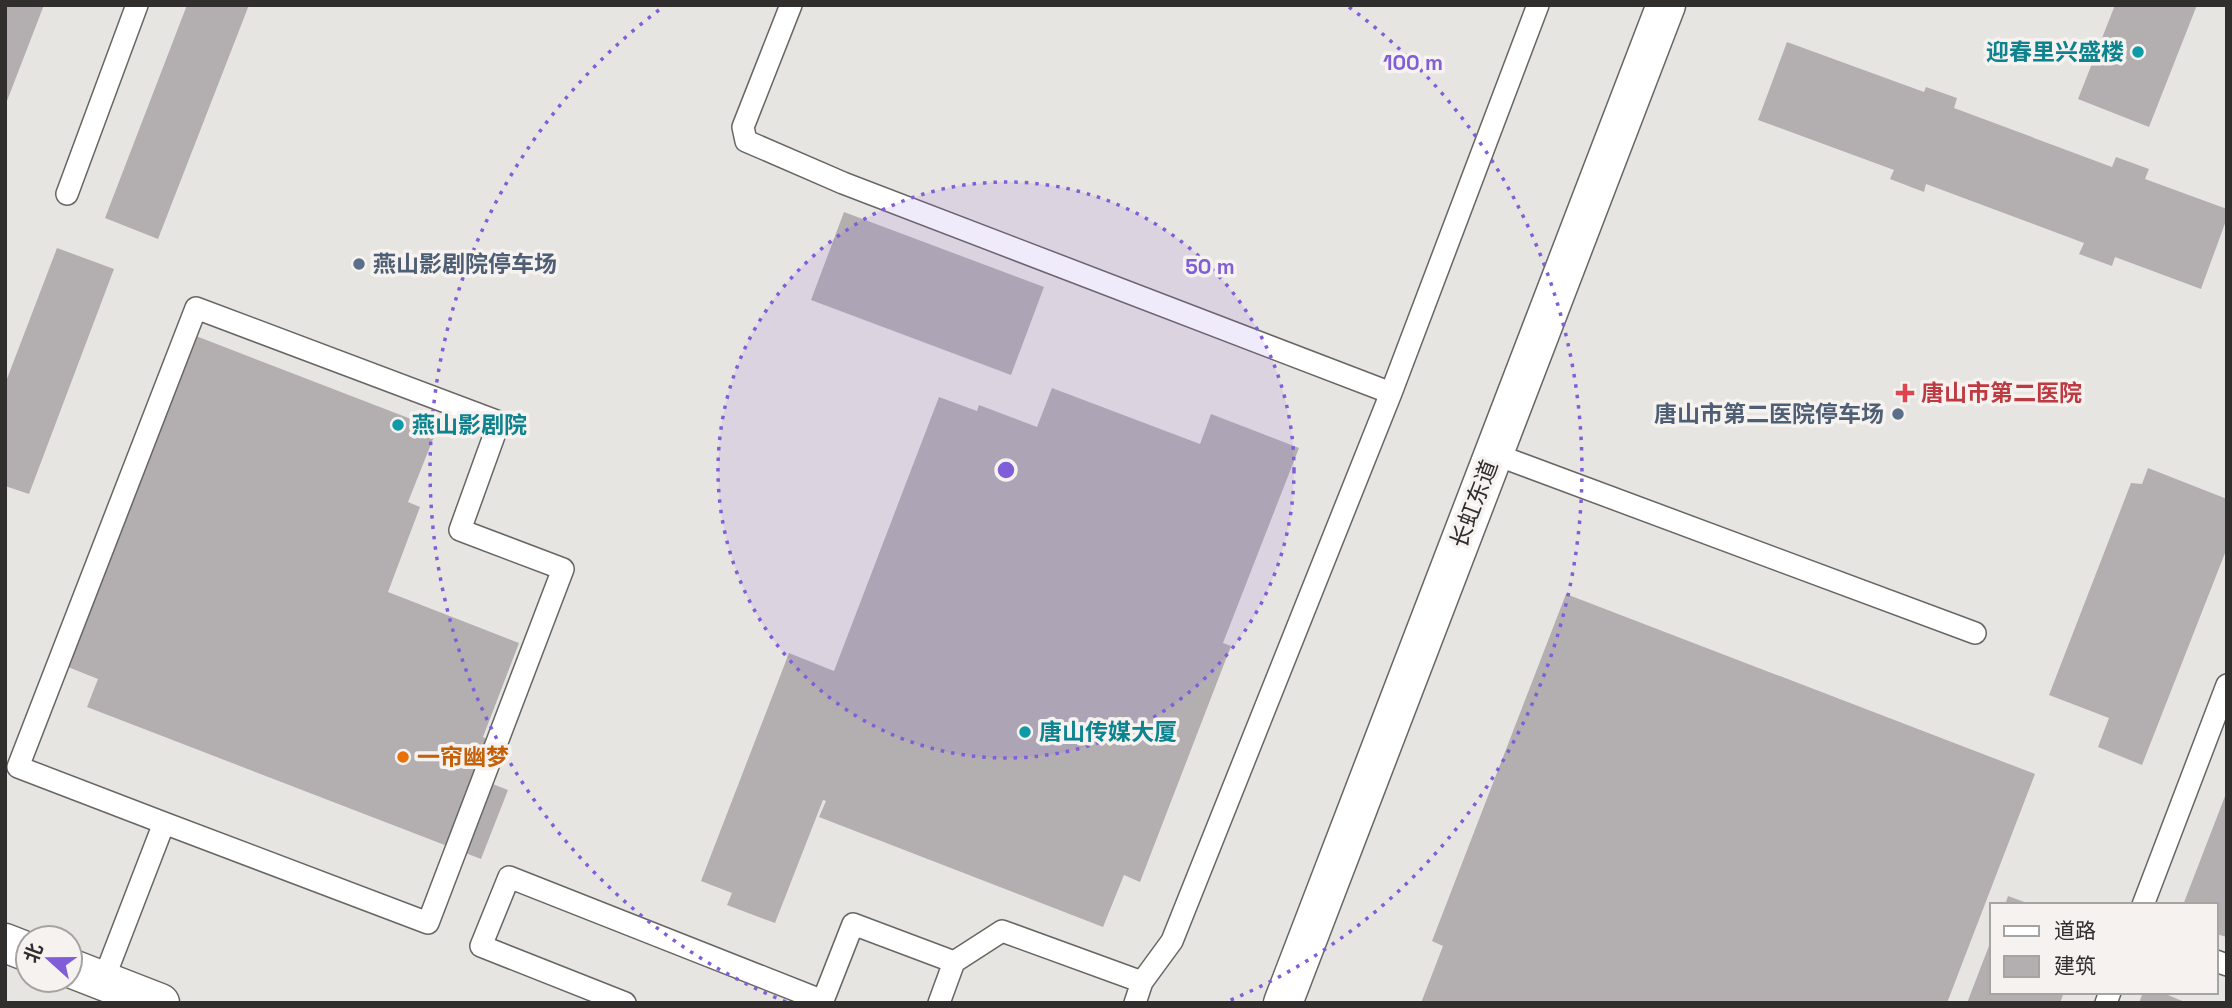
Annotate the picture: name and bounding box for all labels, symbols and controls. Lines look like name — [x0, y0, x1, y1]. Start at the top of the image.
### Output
place label: 迎春里兴盛楼 — [1986, 37, 2124, 67]
marker: 迎春里兴盛楼 — [2130, 44, 2146, 60]
text: 100 m — [1383, 49, 1443, 76]
place label: 燕山影剧院停车场 — [373, 249, 557, 279]
text: 50 m — [1185, 253, 1235, 280]
marker: 燕山影剧院停车场 — [351, 256, 367, 272]
place label: 唐山市第二医院 — [1921, 378, 2082, 408]
marker: 唐山市第二医院 — [1895, 383, 1915, 403]
place label: 唐山市第二医院停车场 — [1654, 399, 1884, 429]
marker: 唐山市第二医院停车场 — [1890, 406, 1906, 422]
place label: 燕山影剧院 — [412, 410, 527, 440]
marker: 燕山影剧院 — [390, 417, 406, 433]
street label: 长虹东道 — [1444, 456, 1504, 552]
centre of rings — [994, 458, 1018, 482]
place label: 唐山传媒大厦 — [1039, 717, 1177, 747]
marker: 唐山传媒大厦 — [1017, 724, 1033, 740]
place label: 一帘幽梦 — [417, 742, 509, 772]
marker: 一帘幽梦 — [395, 749, 411, 765]
legend — [1990, 903, 2218, 994]
text: 道路 — [2054, 917, 2096, 944]
north arrow — [14, 924, 84, 994]
text: 北 — [19, 940, 49, 966]
text: 建筑 — [2054, 952, 2096, 979]

